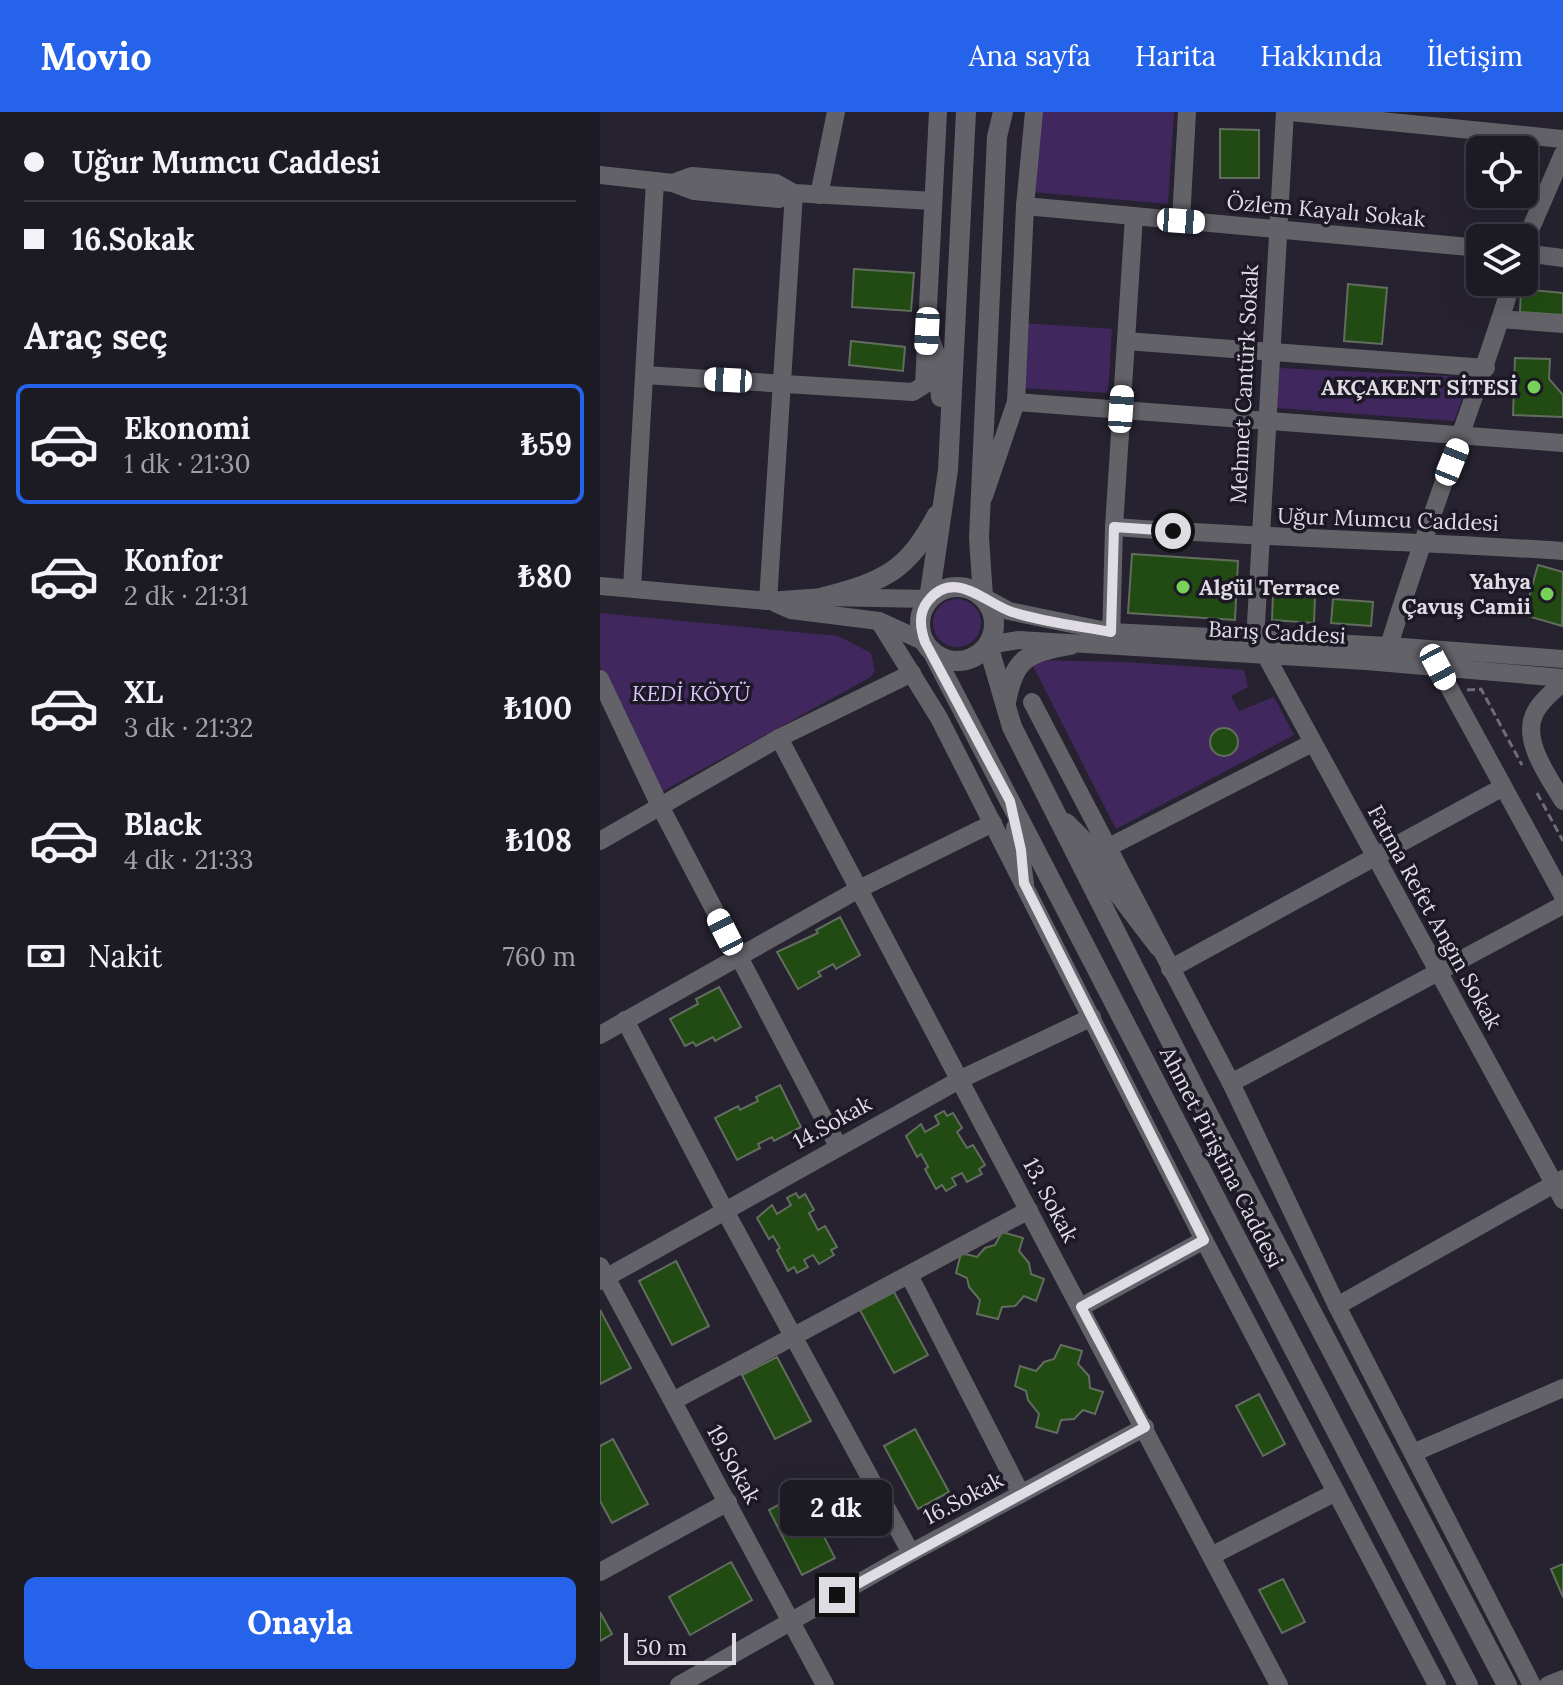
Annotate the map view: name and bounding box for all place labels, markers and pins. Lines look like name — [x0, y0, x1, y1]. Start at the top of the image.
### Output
place label: AKÇAKENT SİTESİ — [1321, 373, 1518, 401]
marker: AKÇAKENT SİTESİ — [1525, 378, 1543, 396]
place label: Yahya Çavuş Camii — [1401, 567, 1531, 620]
place label: Algül Terrace — [1199, 573, 1340, 601]
marker: Algül Terrace — [1174, 578, 1192, 596]
marker: Yahya Çavuş Camii — [1538, 585, 1556, 603]

